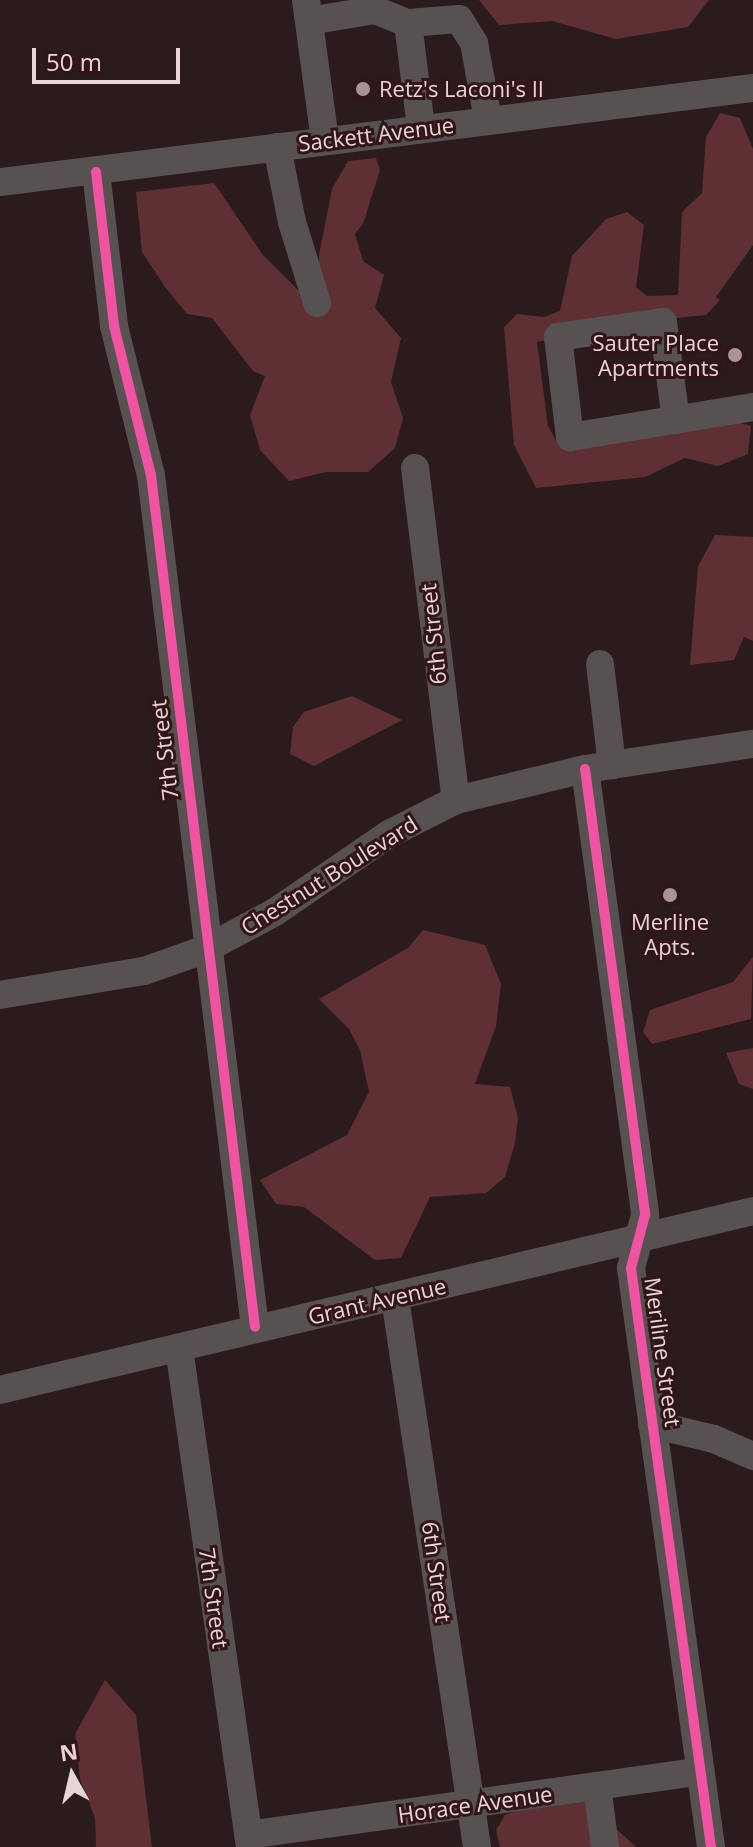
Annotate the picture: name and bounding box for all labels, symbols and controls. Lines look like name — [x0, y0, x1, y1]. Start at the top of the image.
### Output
scale bar — [36, 32, 184, 82]
text: 50 m — [46, 45, 102, 78]
place label: Retz's Laconi's II — [379, 76, 544, 102]
marker: Retz's Laconi's II — [354, 80, 372, 98]
street label: Sackett Avenue — [297, 111, 455, 157]
place label: Sauter Place Apartments — [592, 329, 719, 380]
marker: Sauter Place Apartments — [726, 346, 744, 364]
street label: 6th Street — [415, 582, 451, 686]
street label: 7th Street — [145, 698, 183, 802]
street label: Chestnut Boulevard — [236, 810, 422, 940]
marker: Merline Apts. — [661, 886, 679, 904]
place label: Merline Apts. — [631, 908, 709, 960]
street label: Grant Avenue — [305, 1272, 449, 1330]
street label: Meriline Street — [639, 1275, 687, 1429]
street label: 6th Street — [417, 1520, 457, 1624]
street label: 7th Street — [194, 1546, 234, 1650]
north arrow — [32, 1735, 112, 1815]
text: N — [58, 1735, 80, 1767]
street label: Horace Avenue — [396, 1780, 554, 1828]

